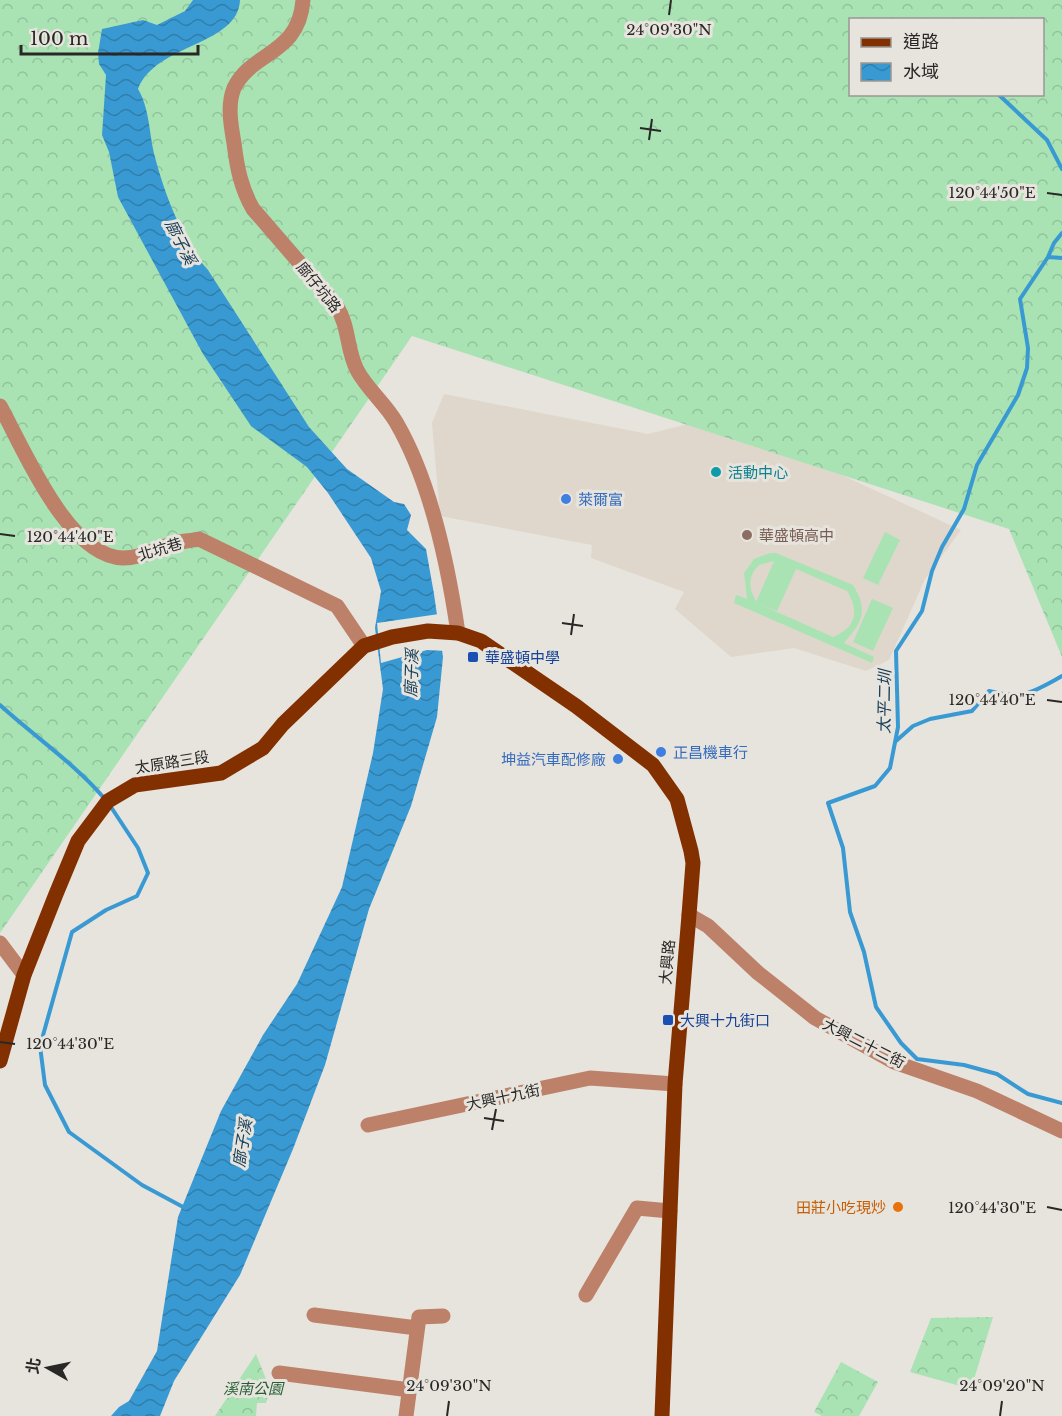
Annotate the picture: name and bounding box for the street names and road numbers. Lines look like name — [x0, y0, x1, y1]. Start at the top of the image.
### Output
street label: 廍仔坑路 — [293, 258, 345, 316]
street label: 北坑巷 — [136, 533, 184, 565]
street label: 太原路三段 — [133, 747, 211, 777]
street label: 大興路 — [656, 939, 678, 985]
street label: 大興二十二街 — [820, 1014, 908, 1072]
street label: 大興十九街 — [464, 1080, 542, 1114]

